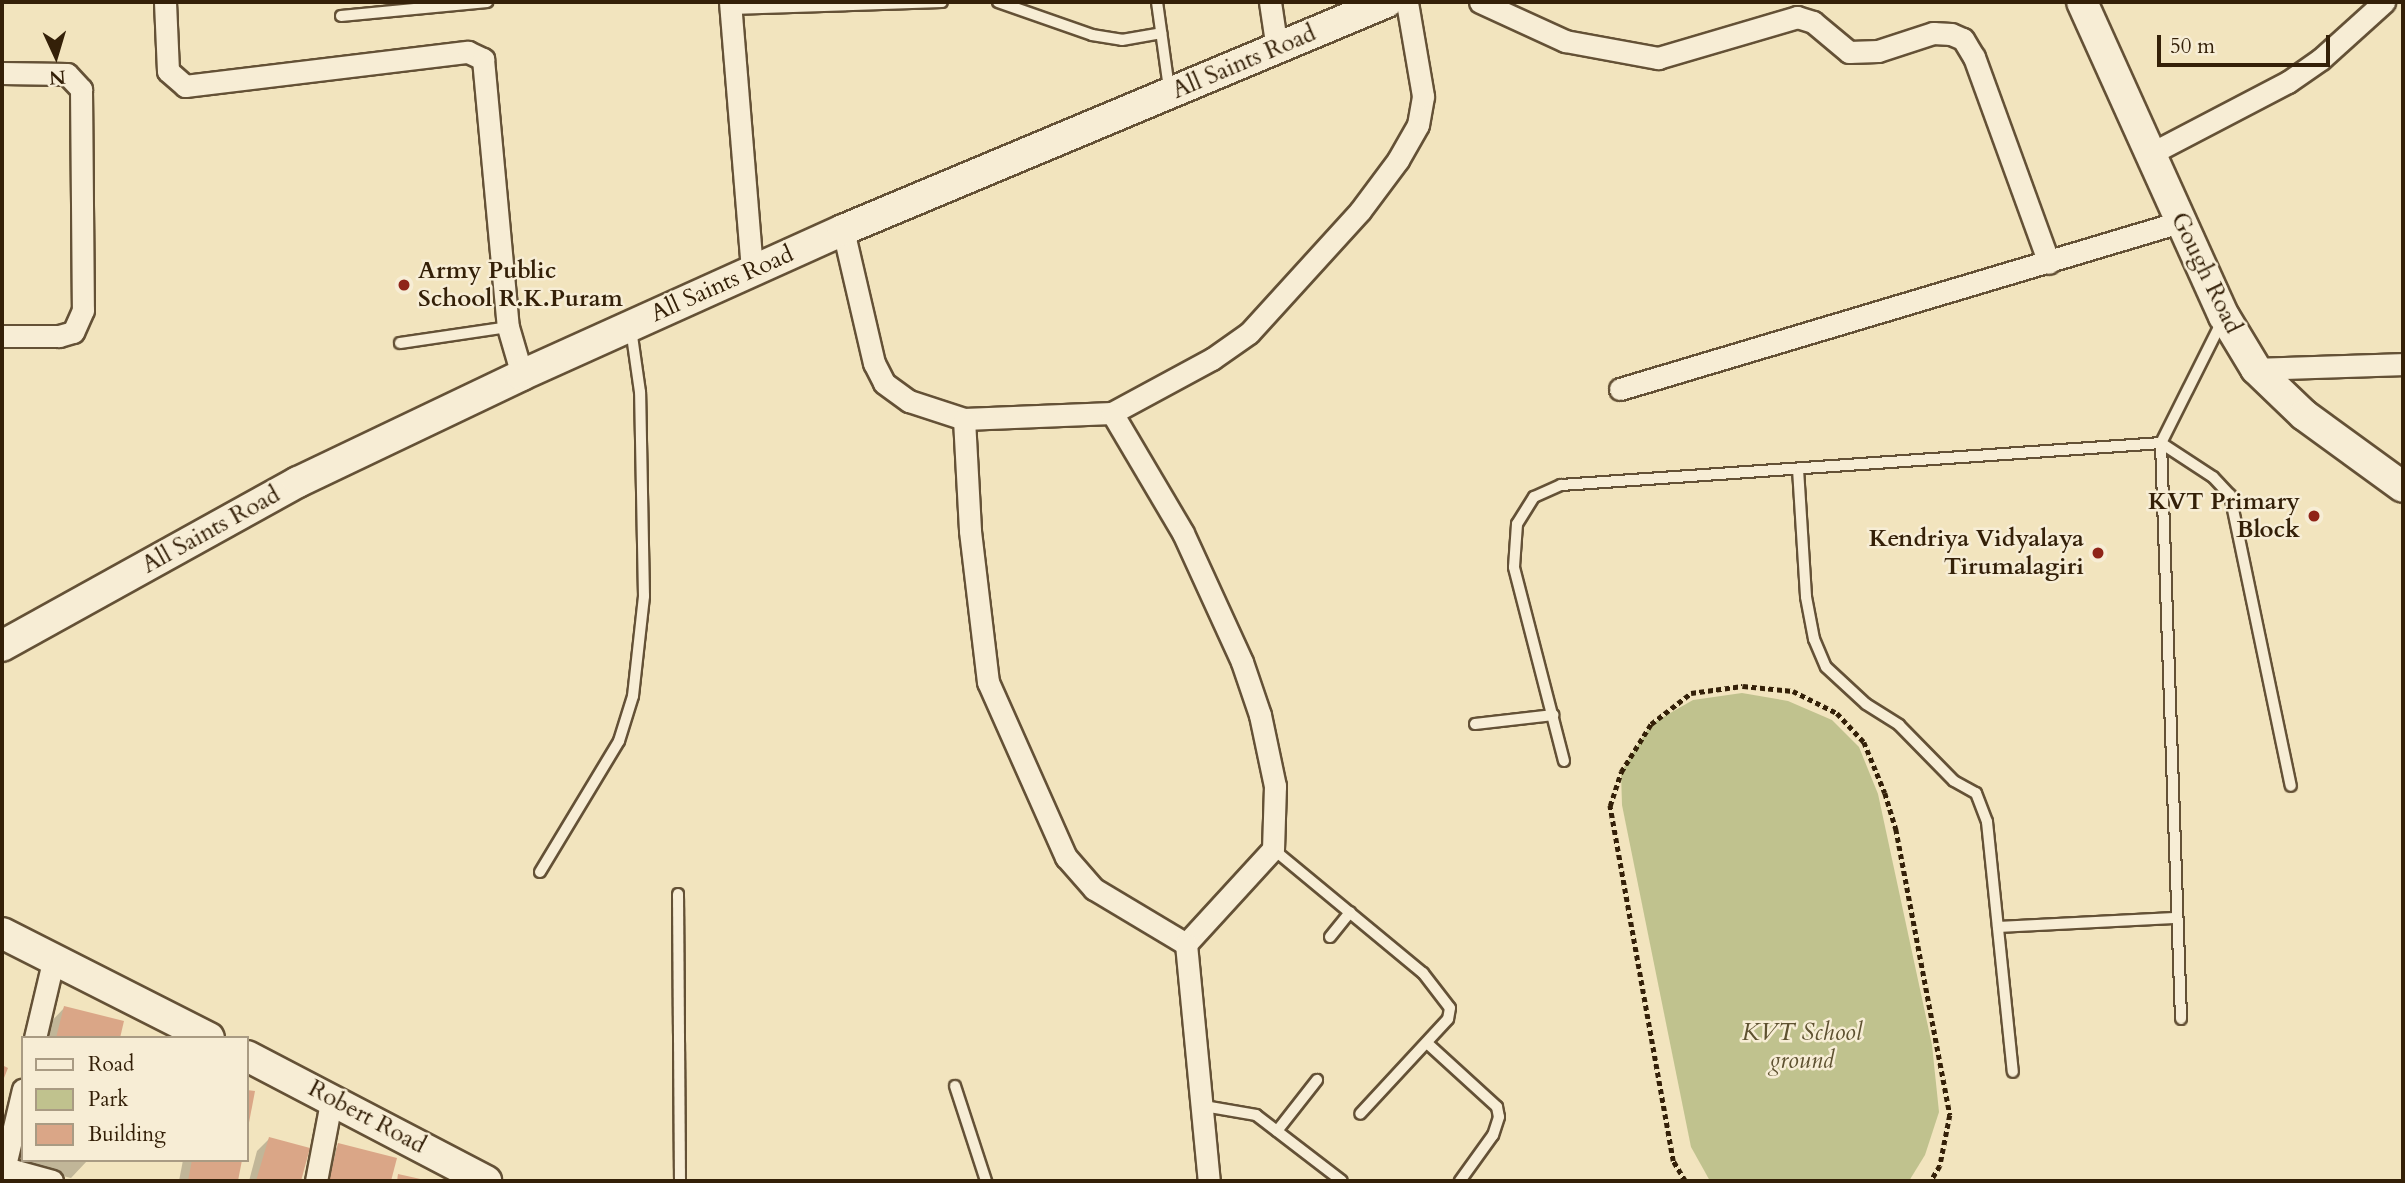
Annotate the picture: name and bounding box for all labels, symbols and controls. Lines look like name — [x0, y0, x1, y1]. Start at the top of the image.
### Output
street label: All Saints Road — [1168, 19, 1320, 105]
north arrow — [21, 21, 91, 91]
scale bar — [2160, 21, 2333, 65]
text: 50 m — [2170, 32, 2215, 61]
text: N — [48, 63, 67, 90]
street label: Gough Road — [2164, 208, 2248, 338]
street label: All Saints Road — [646, 240, 798, 328]
place label: Army Public School R.K.Puram — [418, 257, 623, 313]
marker: Army Public School R.K.Puram — [396, 277, 412, 293]
street label: All Saints Road — [137, 480, 285, 580]
place label: KVT Primary Block — [2148, 488, 2300, 544]
marker: KVT Primary Block — [2306, 508, 2322, 524]
place label: Kendriya Vidyalaya Tirumalagiri — [1869, 525, 2084, 581]
marker: Kendriya Vidyalaya Tirumalagiri — [2090, 545, 2106, 561]
park label: KVT School ground — [1742, 1019, 1862, 1075]
legend — [21, 1036, 248, 1162]
text: Road — [88, 1050, 134, 1079]
street label: Robert Road — [303, 1074, 431, 1160]
text: Park — [88, 1085, 128, 1114]
text: Building — [88, 1120, 166, 1149]

